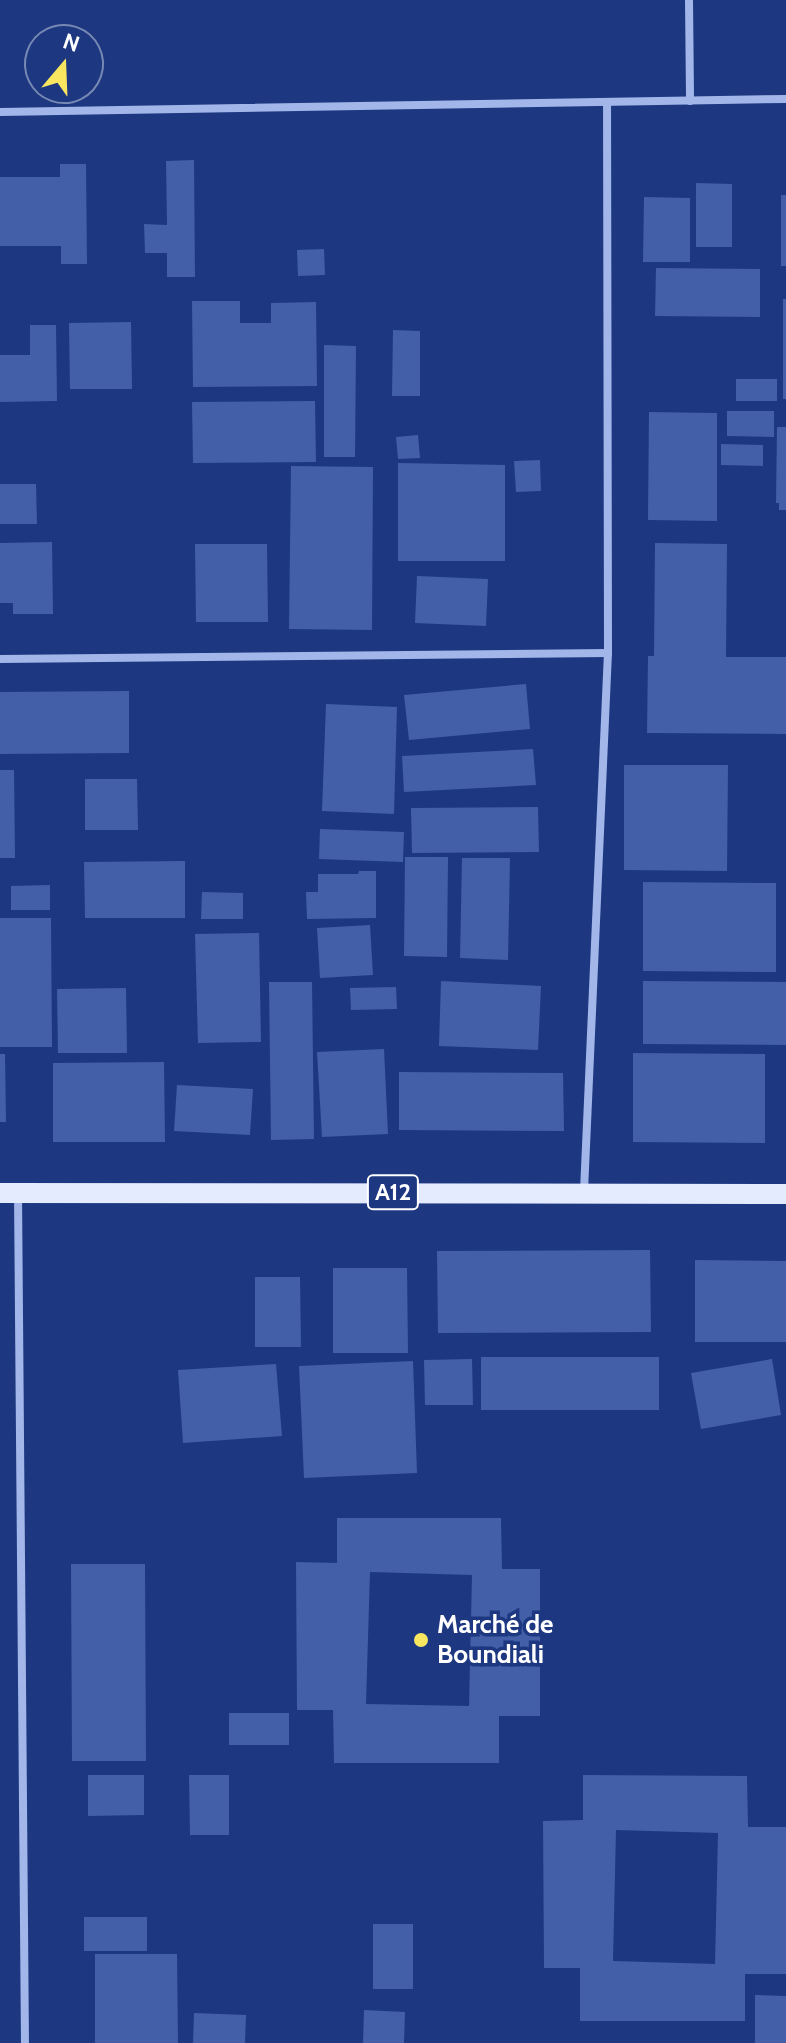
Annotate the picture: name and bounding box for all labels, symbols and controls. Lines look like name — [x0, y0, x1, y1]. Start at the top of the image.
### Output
north arrow — [24, 24, 104, 104]
text: N — [60, 27, 83, 58]
road number: A12 — [365, 1172, 421, 1212]
place label: Marché de Boundiali — [437, 1609, 553, 1670]
marker: Marché de Boundiali — [412, 1631, 430, 1649]

